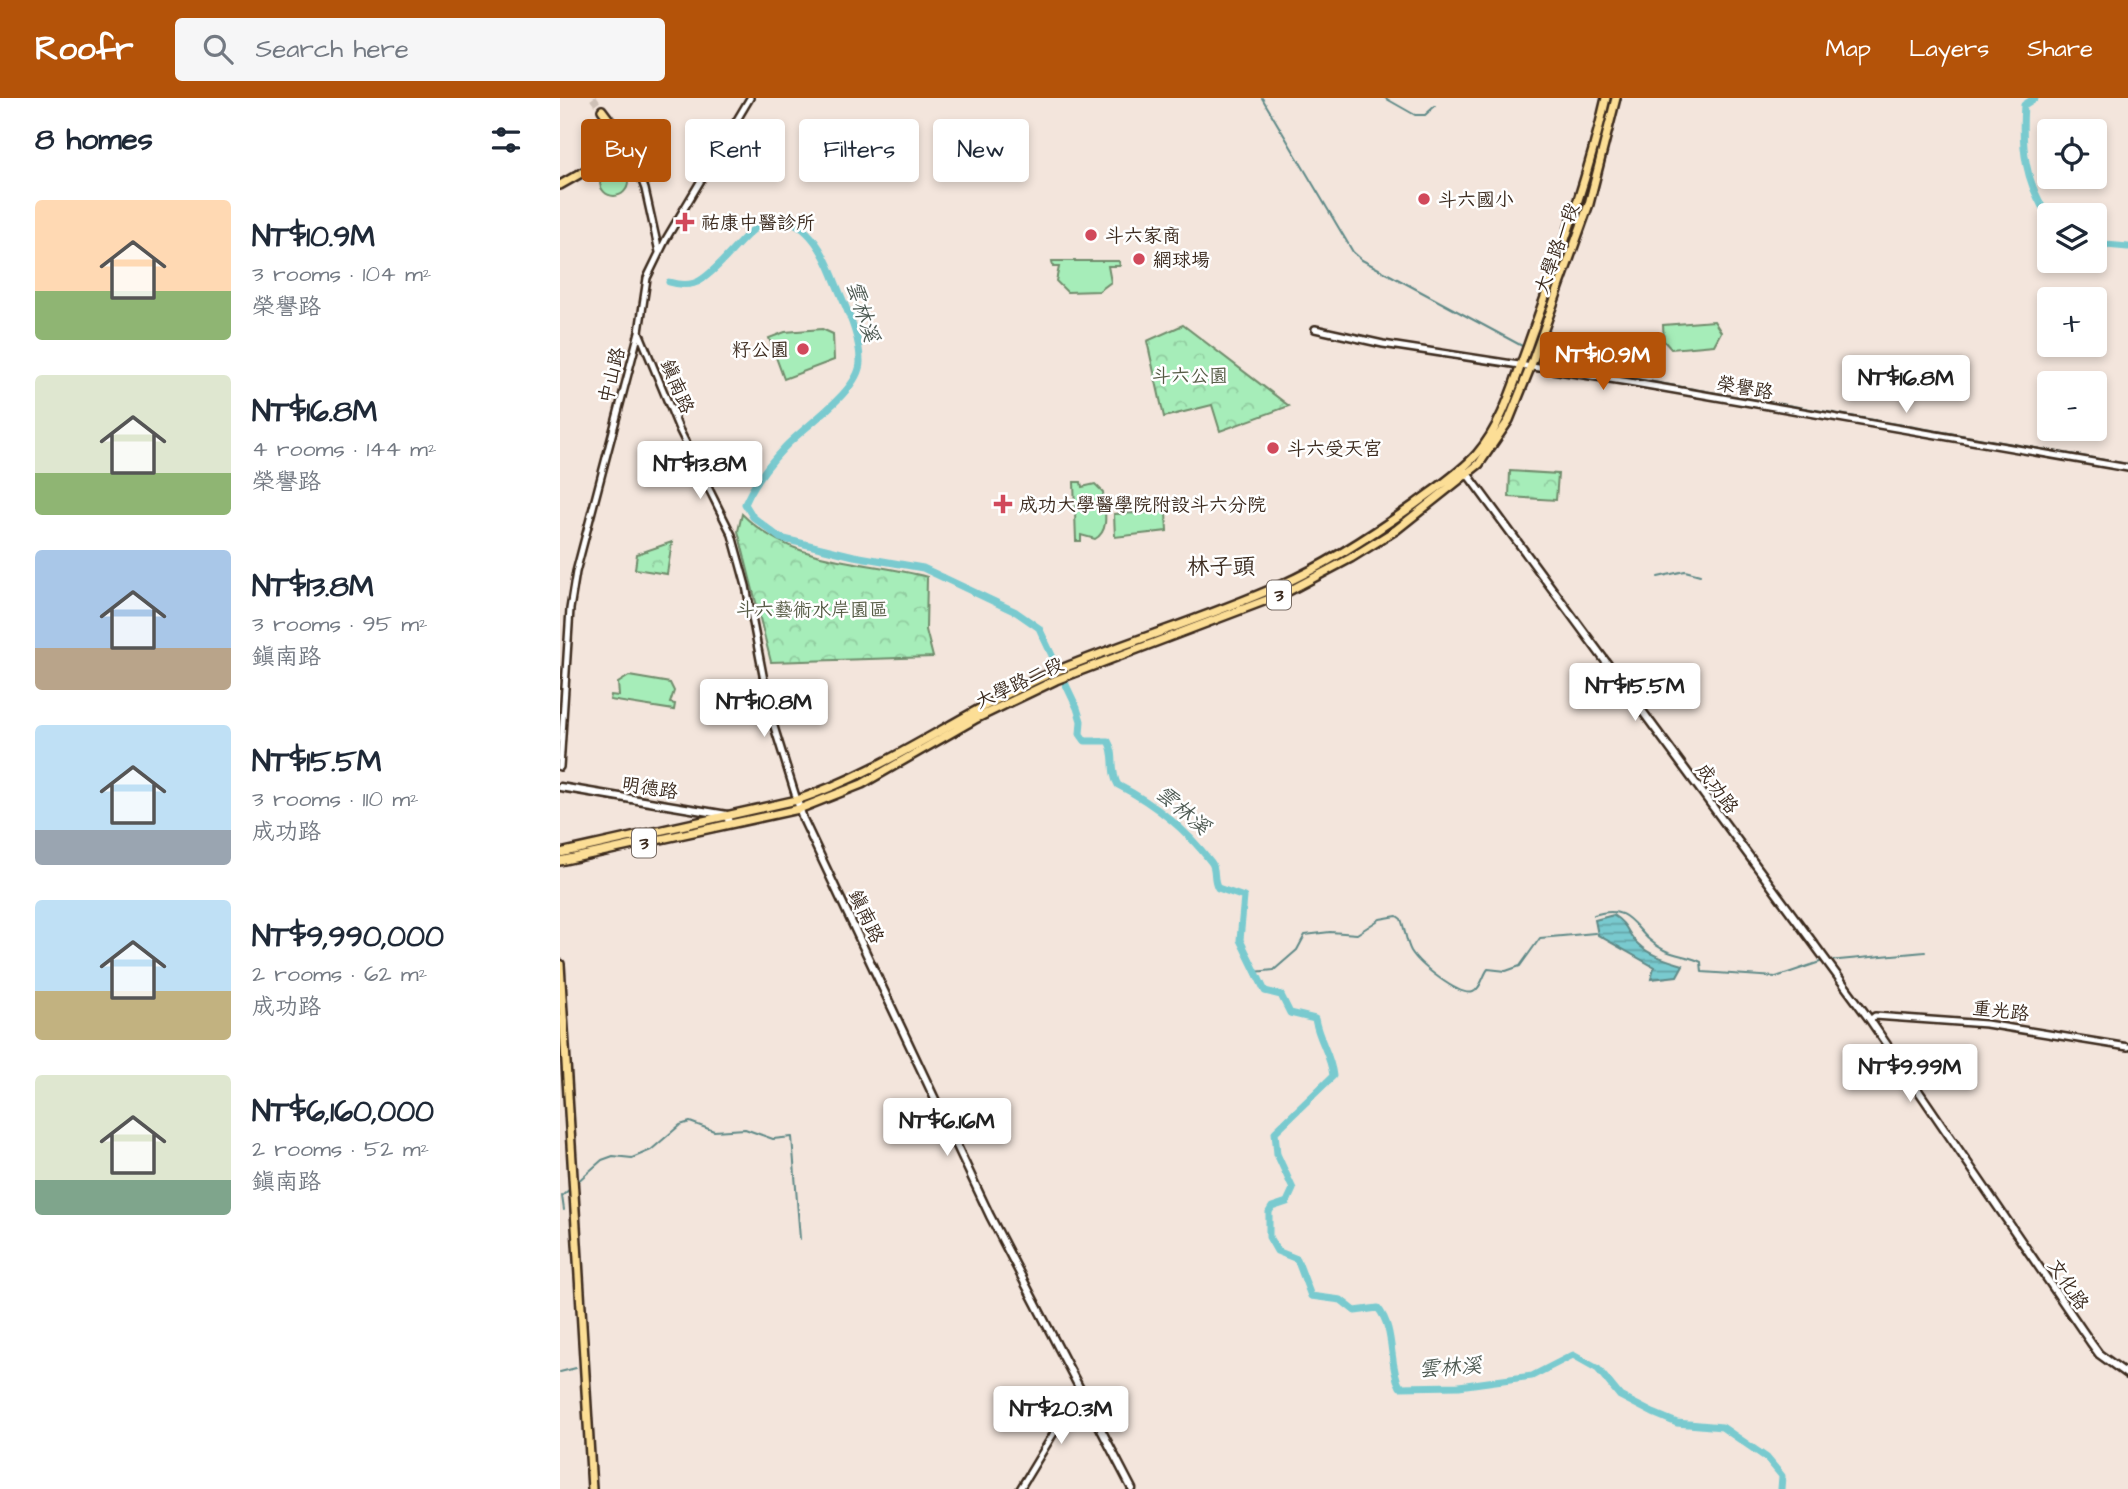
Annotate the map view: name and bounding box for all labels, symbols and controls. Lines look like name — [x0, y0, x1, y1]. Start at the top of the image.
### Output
search box — [175, 18, 665, 81]
text: Roofr — [35, 26, 133, 72]
icon: search — [199, 30, 237, 68]
text: Search here — [255, 31, 409, 67]
text: Map — [1826, 32, 1871, 66]
text: Layers — [1909, 32, 1989, 66]
text: Share — [2027, 32, 2093, 66]
text: 8 homes — [35, 119, 153, 161]
chip: Buy — [581, 119, 671, 182]
chip: Rent — [685, 119, 785, 182]
chip: Filters — [799, 119, 919, 182]
chip: New — [933, 119, 1029, 182]
map controls — [2037, 119, 2107, 441]
button: locate — [2037, 119, 2107, 189]
icon: filters — [487, 121, 525, 159]
place label: 斗六國小 — [1438, 187, 1514, 214]
marker: 斗六國小 — [1416, 191, 1432, 207]
street label: 大學路一段 — [1528, 199, 1586, 298]
button: layers — [2037, 203, 2107, 273]
place label: 祐康中醫診所 — [701, 210, 815, 237]
marker: 祐康中醫診所 — [675, 212, 695, 232]
text: NT$10.9M — [252, 216, 375, 258]
place label: 斗六家商 — [1105, 223, 1181, 250]
marker: 斗六家商 — [1083, 227, 1099, 243]
icon: home — [91, 228, 175, 312]
place label: 網球場 — [1153, 247, 1210, 274]
marker: 網球場 — [1131, 251, 1147, 267]
text: 3 rooms · 104 m² — [252, 258, 431, 290]
water label: 雲林溪 — [839, 277, 886, 347]
button: + — [2037, 287, 2107, 357]
text: 榮譽路 — [252, 291, 321, 323]
pin: NT$10.9M — [1531, 332, 1675, 392]
place label: 籽公園 — [732, 337, 789, 364]
text: NT$10.9M — [1556, 339, 1650, 371]
marker: 籽公園 — [795, 341, 811, 357]
street label: 中山路 — [592, 344, 632, 406]
street label: 鎮南路 — [653, 355, 700, 418]
pin: NT$16.8M — [1834, 356, 1978, 415]
text: NT$16.8M — [1858, 362, 1954, 394]
park label: 斗六公園 — [1152, 363, 1228, 390]
street label: 榮譽路 — [1714, 370, 1775, 407]
button: − — [2037, 371, 2107, 441]
text: NT$16.8M — [252, 391, 377, 433]
icon: home — [91, 403, 175, 487]
text: 4 rooms · 144 m² — [252, 433, 437, 465]
place label: 斗六受天宮 — [1287, 436, 1382, 463]
marker: 斗六受天宮 — [1265, 440, 1281, 456]
pin: NT$13.8M — [628, 442, 772, 501]
text: NT$13.8M — [653, 448, 747, 480]
text: 榮譽路 — [252, 466, 321, 498]
place label: 成功大學醫學院附設斗六分院 — [1019, 492, 1266, 519]
marker: 成功大學醫學院附設斗六分院 — [993, 494, 1013, 514]
district label: 林子頭 — [1187, 551, 1256, 583]
text: NT$13.8M — [252, 566, 374, 608]
icon: home — [91, 578, 175, 662]
road number: 3 — [1267, 580, 1291, 610]
park label: 斗六藝術水岸園區 — [736, 597, 888, 624]
text: 3 rooms · 95 m² — [252, 608, 428, 640]
text: 鎮南路 — [252, 641, 321, 673]
street label: 大學路二段 — [971, 651, 1068, 716]
pin: NT$15.5M — [1563, 664, 1707, 723]
text: NT$15.5M — [1585, 670, 1685, 702]
pin: NT$10.8M — [692, 680, 836, 739]
text: NT$10.8M — [716, 686, 812, 718]
text: NT$15.5M — [252, 741, 382, 783]
icon: home — [91, 753, 175, 837]
street label: 成功路 — [1689, 758, 1744, 820]
street label: 明德路 — [619, 771, 680, 806]
water label: 雲林溪 — [1149, 779, 1217, 842]
text: 3 rooms · 110 m² — [252, 783, 419, 815]
text: 成功路 — [252, 816, 321, 848]
road number: 3 — [632, 828, 656, 858]
street label: 鎮南路 — [841, 885, 890, 948]
text: NT$9,990,000 — [252, 916, 444, 958]
icon: home — [91, 928, 175, 1012]
text: 2 rooms · 62 m² — [252, 958, 427, 990]
text: 成功路 — [252, 991, 321, 1023]
street label: 重光路 — [1971, 995, 2031, 1028]
pin: NT$9.99M — [1838, 1044, 1982, 1104]
text: NT$9.99M — [1858, 1051, 1962, 1083]
text: NT$6,160,000 — [252, 1091, 434, 1133]
pin: NT$6.16M — [875, 1098, 1019, 1158]
icon: home — [91, 1103, 175, 1187]
text: NT$6.16M — [899, 1105, 995, 1137]
text: 2 rooms · 52 m² — [252, 1133, 429, 1165]
text: 鎮南路 — [252, 1166, 321, 1198]
street label: 文化路 — [2041, 1254, 2095, 1316]
water label: 雲林溪 — [1418, 1351, 1483, 1384]
pin: NT$20.3M — [989, 1386, 1133, 1446]
text: NT$20.3M — [1009, 1393, 1113, 1425]

